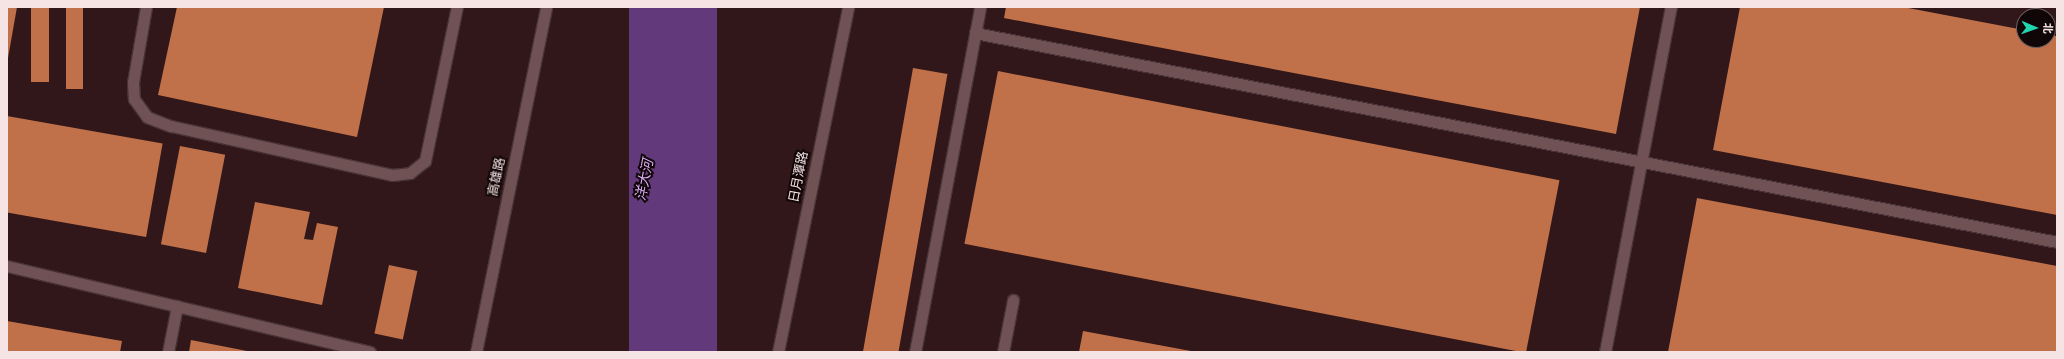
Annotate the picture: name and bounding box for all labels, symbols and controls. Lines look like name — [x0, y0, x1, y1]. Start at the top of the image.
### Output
north arrow — [2016, 8, 2056, 48]
text: 北 — [2041, 23, 2054, 34]
street label: 日月潭路 — [786, 150, 812, 204]
street label: 高雄路 — [485, 156, 509, 198]
water label: 洋大河 — [633, 158, 657, 202]

